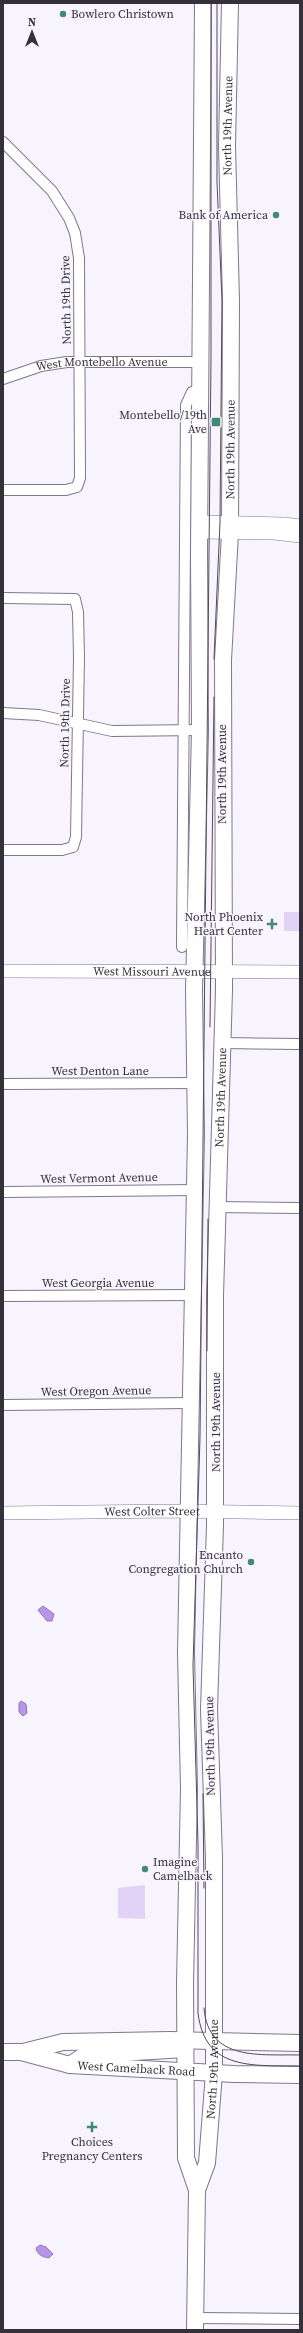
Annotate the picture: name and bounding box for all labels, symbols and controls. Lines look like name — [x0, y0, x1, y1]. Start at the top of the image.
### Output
place label: Bowlero Christown — [71, 6, 174, 22]
marker: Bowlero Christown — [58, 9, 68, 19]
north arrow — [12, 12, 52, 52]
text: N — [28, 15, 36, 30]
street label: North 19th Avenue — [219, 76, 236, 176]
place label: Bank of America — [179, 207, 269, 223]
marker: Bank of America — [271, 210, 281, 220]
street label: North 19th Drive — [57, 255, 75, 345]
street label: West Montebello Avenue — [35, 354, 168, 375]
street label: North 19th Avenue — [222, 400, 239, 500]
place label: Montebello/19th Ave — [119, 407, 207, 437]
marker: Montebello/19th Ave — [210, 416, 222, 428]
street label: North 19th Drive — [56, 678, 74, 768]
street label: North 19th Avenue — [214, 724, 230, 824]
place label: North Phoenix Heart Center — [184, 909, 264, 939]
marker: North Phoenix Heart Center — [266, 918, 278, 930]
street label: West Missouri Avenue — [93, 963, 211, 980]
street label: North 19th Avenue — [211, 1047, 230, 1148]
street label: West Denton Lane — [51, 1063, 149, 1079]
street label: West Vermont Avenue — [40, 1169, 158, 1187]
street label: West Georgia Avenue — [42, 1275, 154, 1291]
street label: North 19th Avenue — [208, 1372, 224, 1472]
street label: West Oregon Avenue — [41, 1382, 151, 1400]
street label: West Colter Street — [104, 1503, 200, 1520]
place label: Encanto Congregation Church — [128, 1547, 243, 1577]
marker: Encanto Congregation Church — [246, 1557, 256, 1567]
street label: North 19th Avenue — [201, 1696, 219, 1796]
place label: Imagine Camelback — [153, 1854, 213, 1884]
marker: Imagine Camelback — [140, 1864, 150, 1874]
street label: North 19th Avenue — [202, 2019, 222, 2120]
street label: West Camelback Road — [77, 2057, 196, 2080]
marker: Choices Pregnancy Centers — [86, 2121, 98, 2133]
place label: Choices Pregnancy Centers — [42, 2134, 142, 2164]

